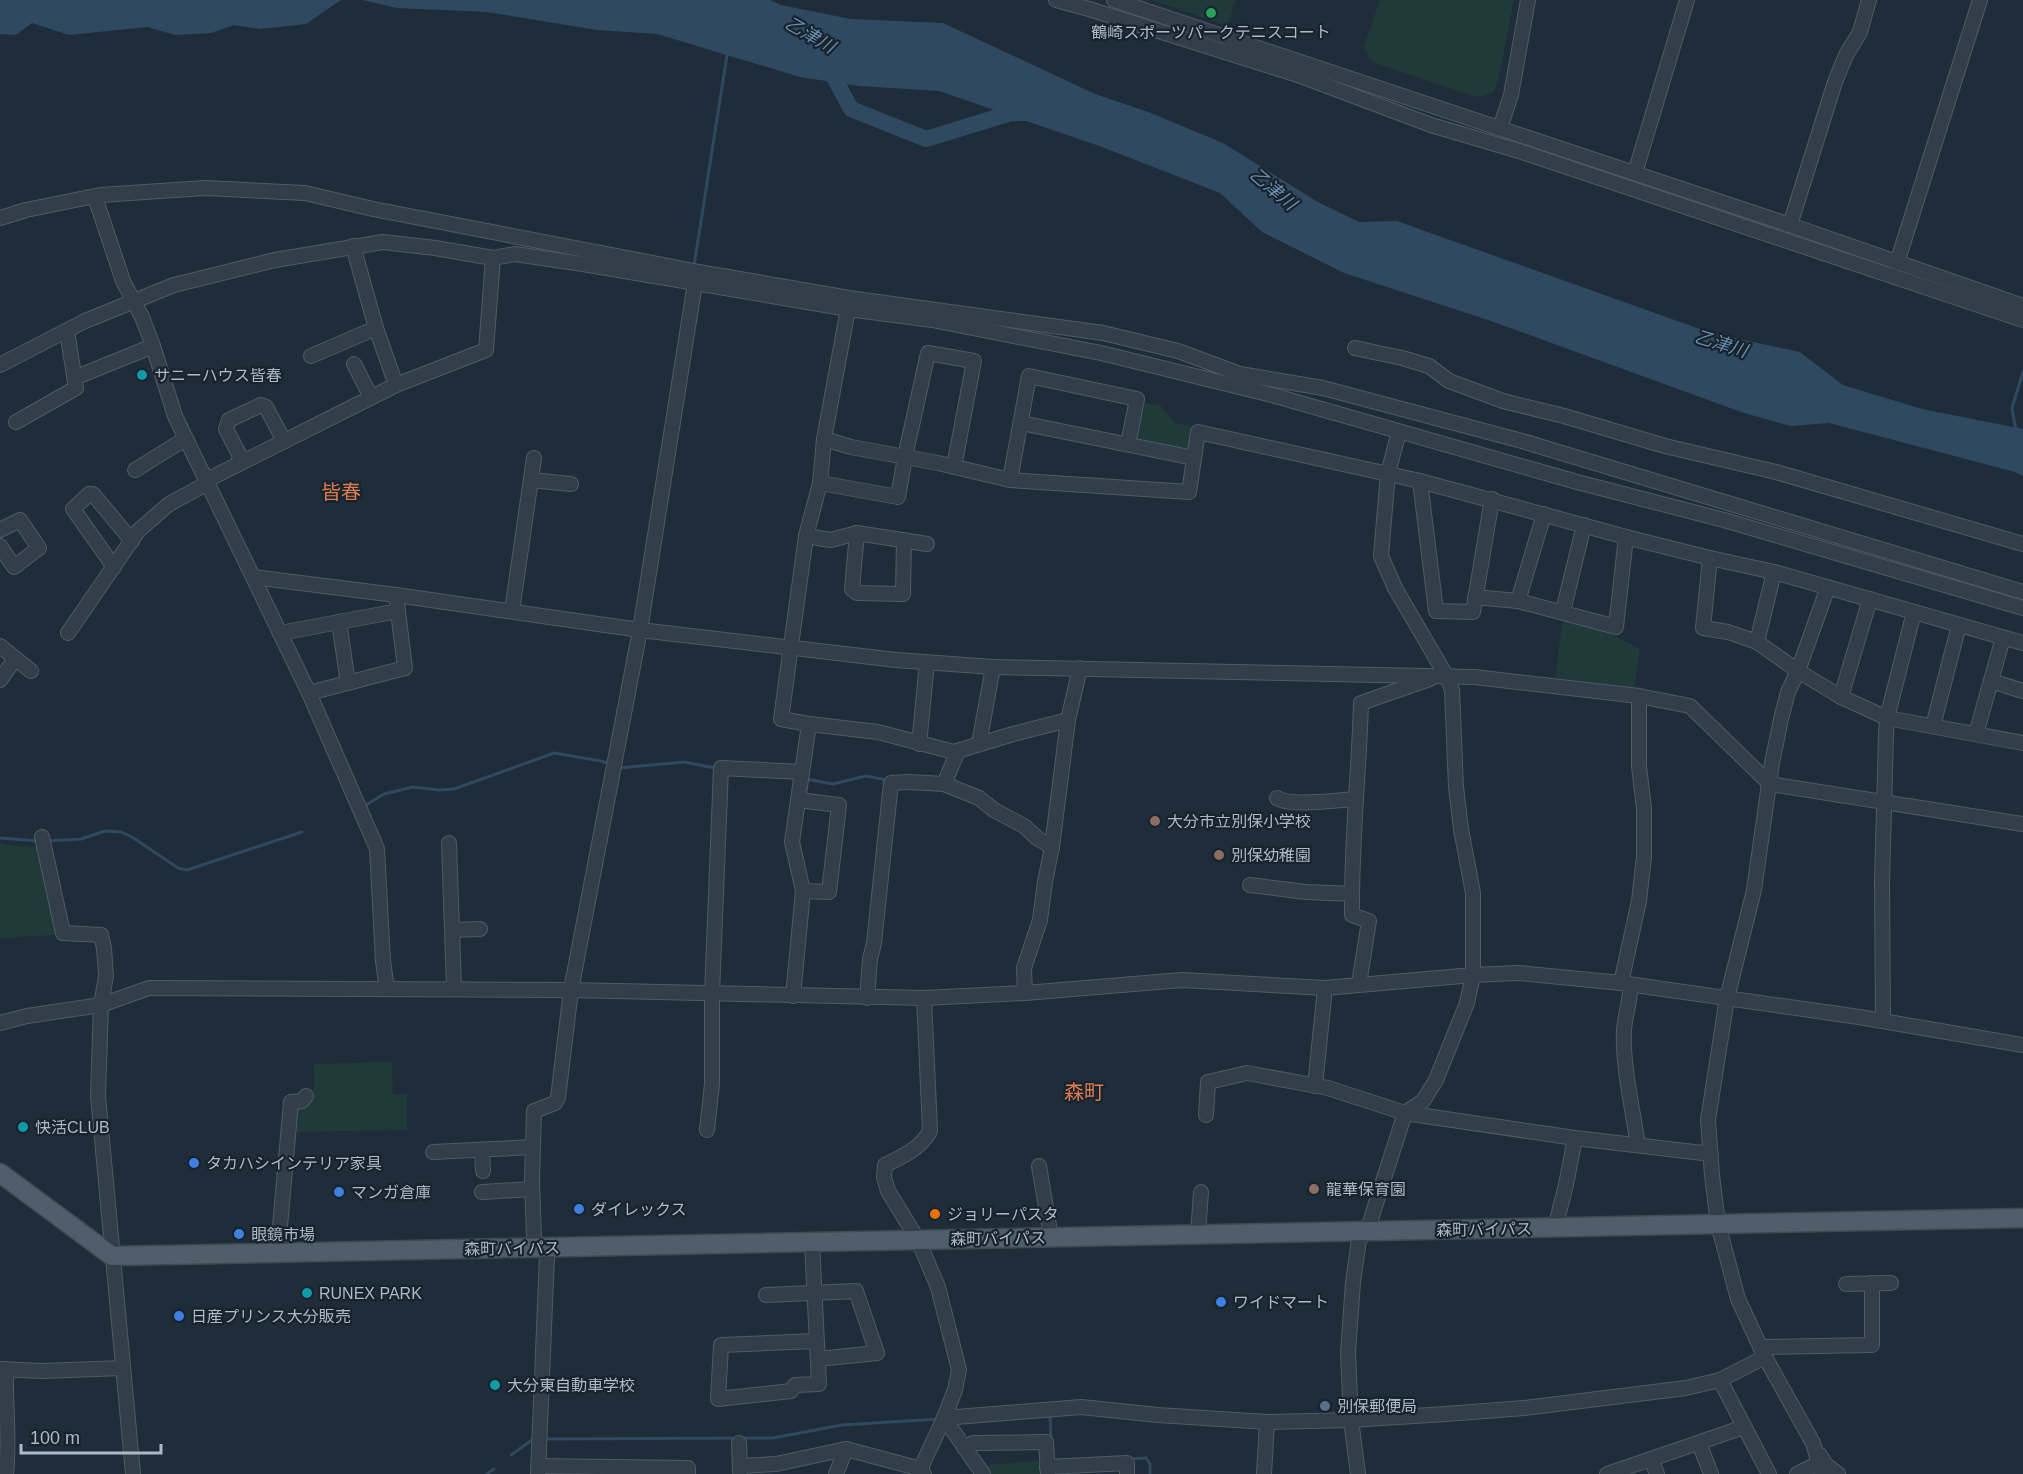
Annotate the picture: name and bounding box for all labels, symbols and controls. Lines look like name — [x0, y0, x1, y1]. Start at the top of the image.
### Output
marker: 鶴崎スポーツパークテニスコート — [1204, 6, 1218, 20]
water label: 乙津川 — [782, 13, 840, 58]
place label: 鶴崎スポーツパークテニスコート — [1091, 24, 1331, 41]
water label: 乙津川 — [1246, 164, 1302, 215]
water label: 乙津川 — [1692, 327, 1752, 362]
place label: サニーハウス皆春 — [154, 367, 282, 384]
marker: サニーハウス皆春 — [135, 368, 149, 382]
district label: 皆春 — [321, 481, 361, 503]
place label: 大分市立別保小学校 — [1167, 813, 1311, 830]
marker: 大分市立別保小学校 — [1148, 814, 1162, 828]
place label: 別保幼稚園 — [1231, 847, 1311, 864]
marker: 別保幼稚園 — [1212, 848, 1226, 862]
district label: 森町 — [1064, 1081, 1104, 1103]
place label: 快活CLUB — [35, 1119, 110, 1136]
marker: 快活CLUB — [16, 1120, 30, 1134]
place label: タカハシインテリア家具 — [206, 1155, 382, 1172]
marker: タカハシインテリア家具 — [187, 1156, 201, 1170]
place label: 龍華保育園 — [1326, 1181, 1406, 1198]
marker: 龍華保育園 — [1307, 1182, 1321, 1196]
place label: マンガ倉庫 — [351, 1184, 431, 1201]
marker: マンガ倉庫 — [332, 1185, 346, 1199]
place label: ダイレックス — [591, 1201, 687, 1218]
marker: ダイレックス — [572, 1202, 586, 1216]
place label: ジョリーパスタ — [947, 1206, 1059, 1223]
marker: ジョリーパスタ — [928, 1207, 942, 1221]
street label: 森町バイパス — [1436, 1220, 1532, 1239]
place label: 眼鏡市場 — [251, 1226, 315, 1243]
marker: 眼鏡市場 — [232, 1227, 246, 1241]
street label: 森町バイパス — [950, 1229, 1046, 1248]
street label: 森町バイパス — [464, 1239, 560, 1258]
place label: RUNEX PARK — [319, 1285, 422, 1302]
marker: RUNEX PARK — [300, 1286, 314, 1300]
place label: ワイドマート — [1233, 1294, 1329, 1311]
marker: ワイドマート — [1214, 1295, 1228, 1309]
place label: 日産プリンス大分販売 — [191, 1308, 351, 1325]
marker: 日産プリンス大分販売 — [172, 1309, 186, 1323]
place label: 大分東自動車学校 — [507, 1377, 635, 1394]
marker: 大分東自動車学校 — [488, 1378, 502, 1392]
place label: 別保郵便局 — [1337, 1398, 1417, 1415]
marker: 別保郵便局 — [1318, 1399, 1332, 1413]
scale bar — [21, 1417, 160, 1455]
text: 100 m — [30, 1428, 80, 1448]

